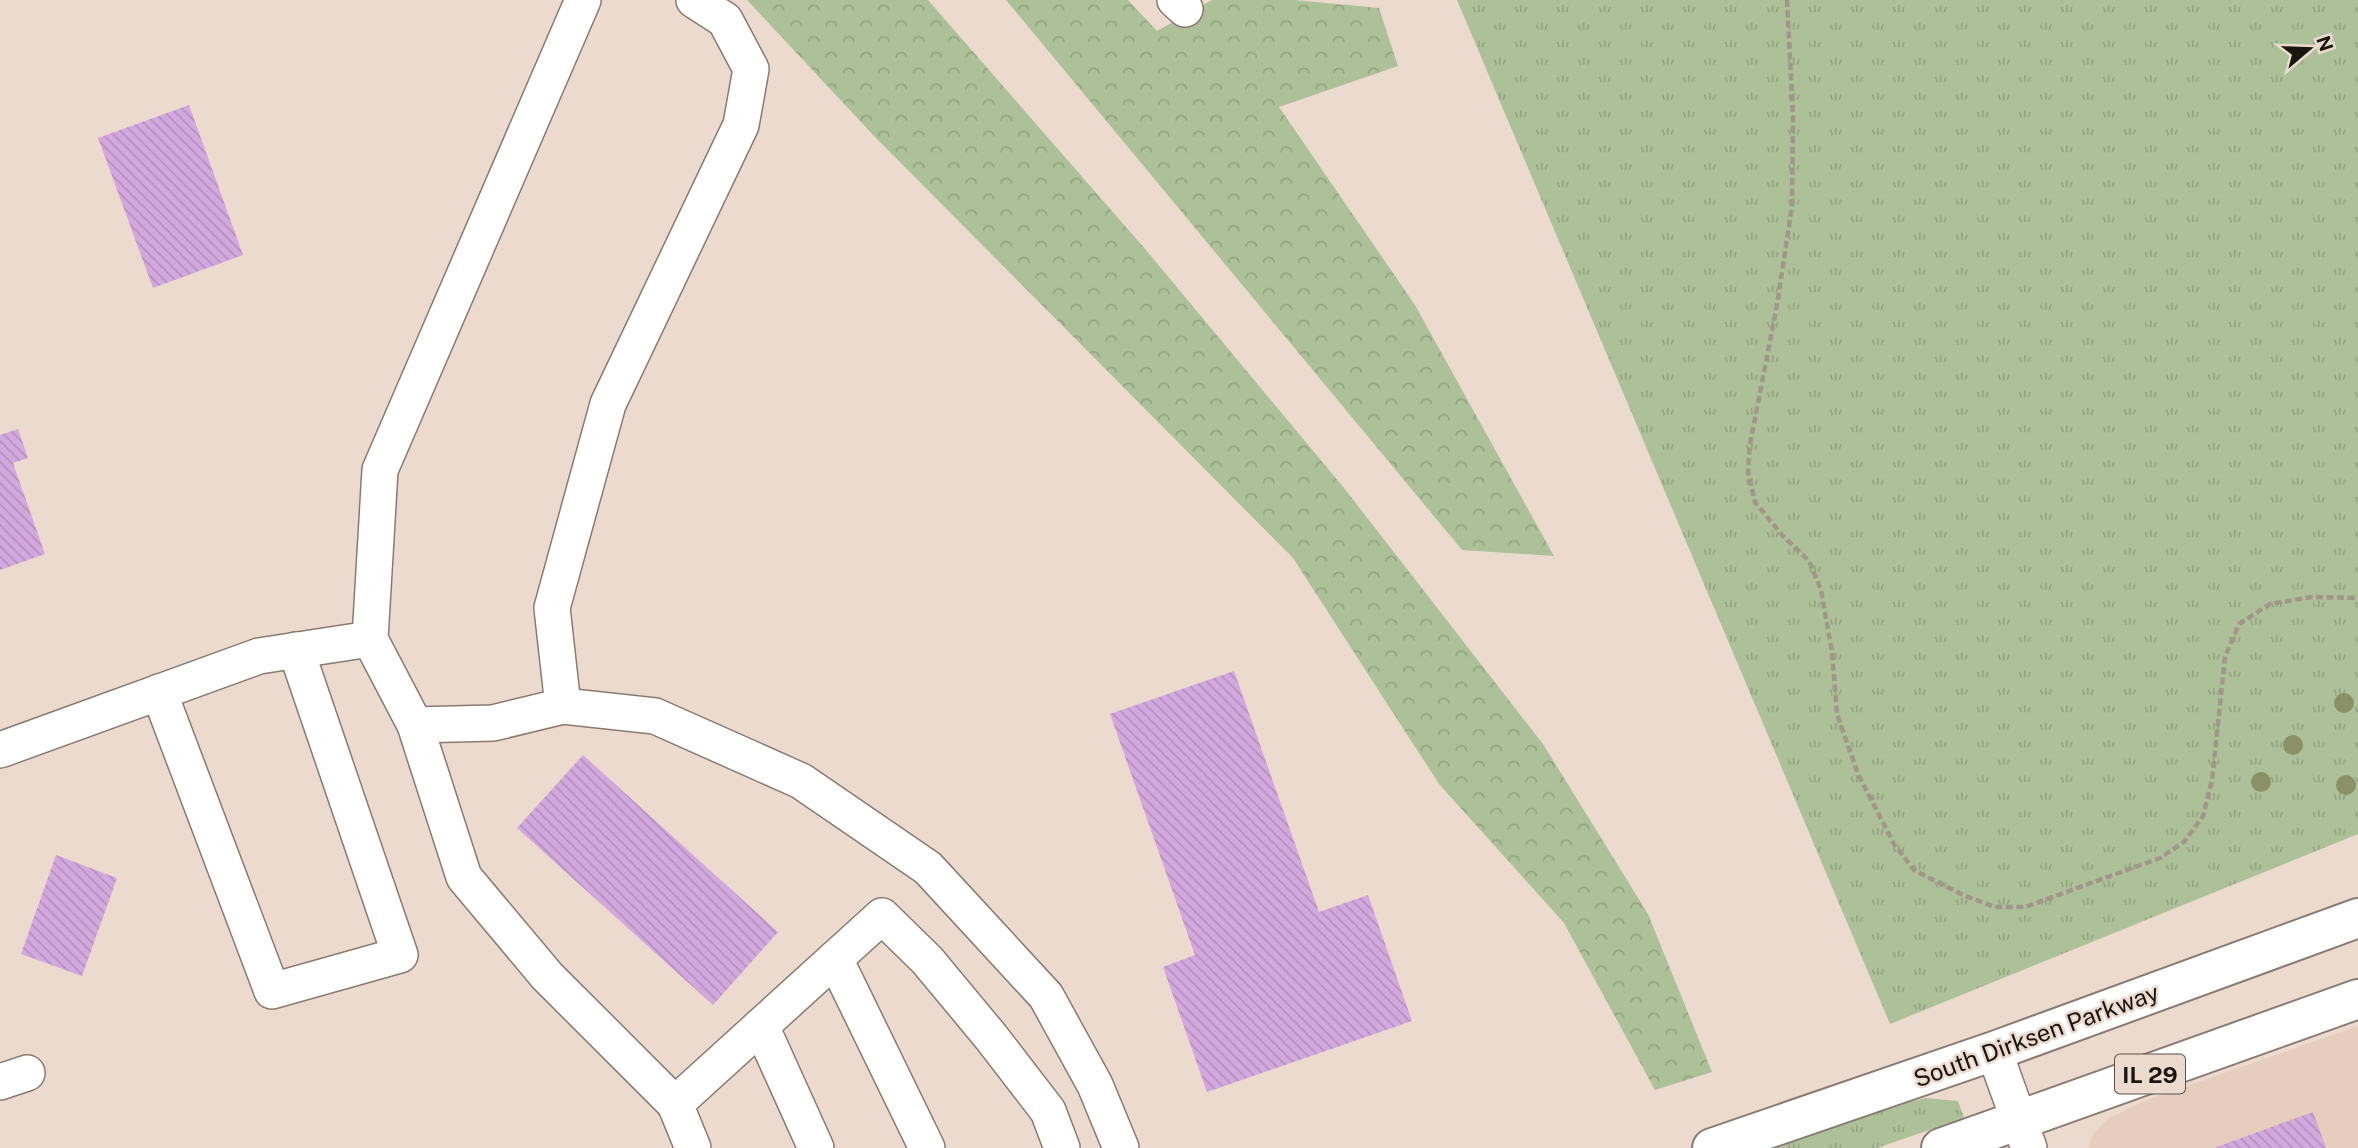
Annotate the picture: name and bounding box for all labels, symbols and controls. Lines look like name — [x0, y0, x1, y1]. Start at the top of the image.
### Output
north arrow — [2274, 14, 2344, 84]
text: N — [2312, 33, 2338, 54]
street label: South Dirksen Parkway — [1910, 978, 2163, 1092]
road number: IL 29 — [2115, 1054, 2185, 1093]

